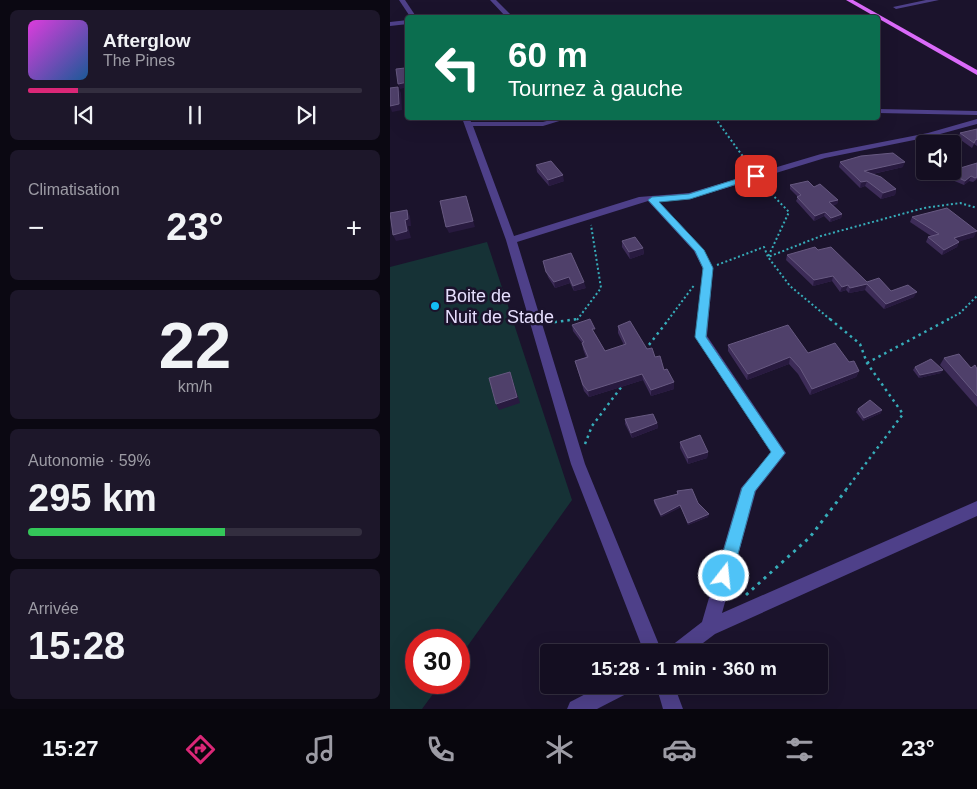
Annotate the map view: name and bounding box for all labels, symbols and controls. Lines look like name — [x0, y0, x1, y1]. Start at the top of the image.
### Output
text: Afterglow — [103, 30, 191, 51]
icon: left — [425, 35, 490, 100]
text: 60 m — [508, 35, 588, 74]
text: The Pines — [103, 52, 175, 69]
text: Tournez à gauche — [508, 76, 683, 101]
icon: previous — [70, 101, 98, 129]
icon: pause — [181, 101, 209, 129]
icon: next — [292, 101, 320, 129]
map controls — [916, 135, 961, 180]
button: sound — [916, 135, 961, 180]
pin — [735, 155, 777, 197]
icon: arrive — [742, 162, 770, 190]
text: Climatisation — [28, 181, 120, 198]
text: 23° — [166, 206, 224, 248]
text: − — [28, 212, 44, 243]
text: + — [346, 212, 362, 243]
place label: Boite de Nuit de Stade — [445, 286, 554, 327]
marker: Boite de Nuit de Stade — [429, 300, 441, 312]
text: 22 — [159, 309, 231, 382]
text: km/h — [178, 378, 212, 395]
text: Autonomie · 59% — [28, 452, 151, 469]
text: 295 km — [28, 477, 157, 519]
position arrow — [697, 549, 749, 601]
text: Arrivée — [28, 600, 79, 617]
text: 15:28 — [28, 625, 125, 667]
speed limit sign: 30 — [405, 629, 470, 694]
text: 15:28 · 1 min · 360 m — [591, 658, 777, 679]
icon: directions — [183, 732, 218, 767]
icon: music — [303, 732, 338, 767]
icon: phone — [423, 732, 458, 767]
icon: climate — [542, 732, 577, 767]
icon: car — [662, 732, 697, 767]
icon: filters — [782, 732, 817, 767]
text: 15:27 — [42, 736, 99, 761]
text: 23° — [901, 736, 935, 761]

